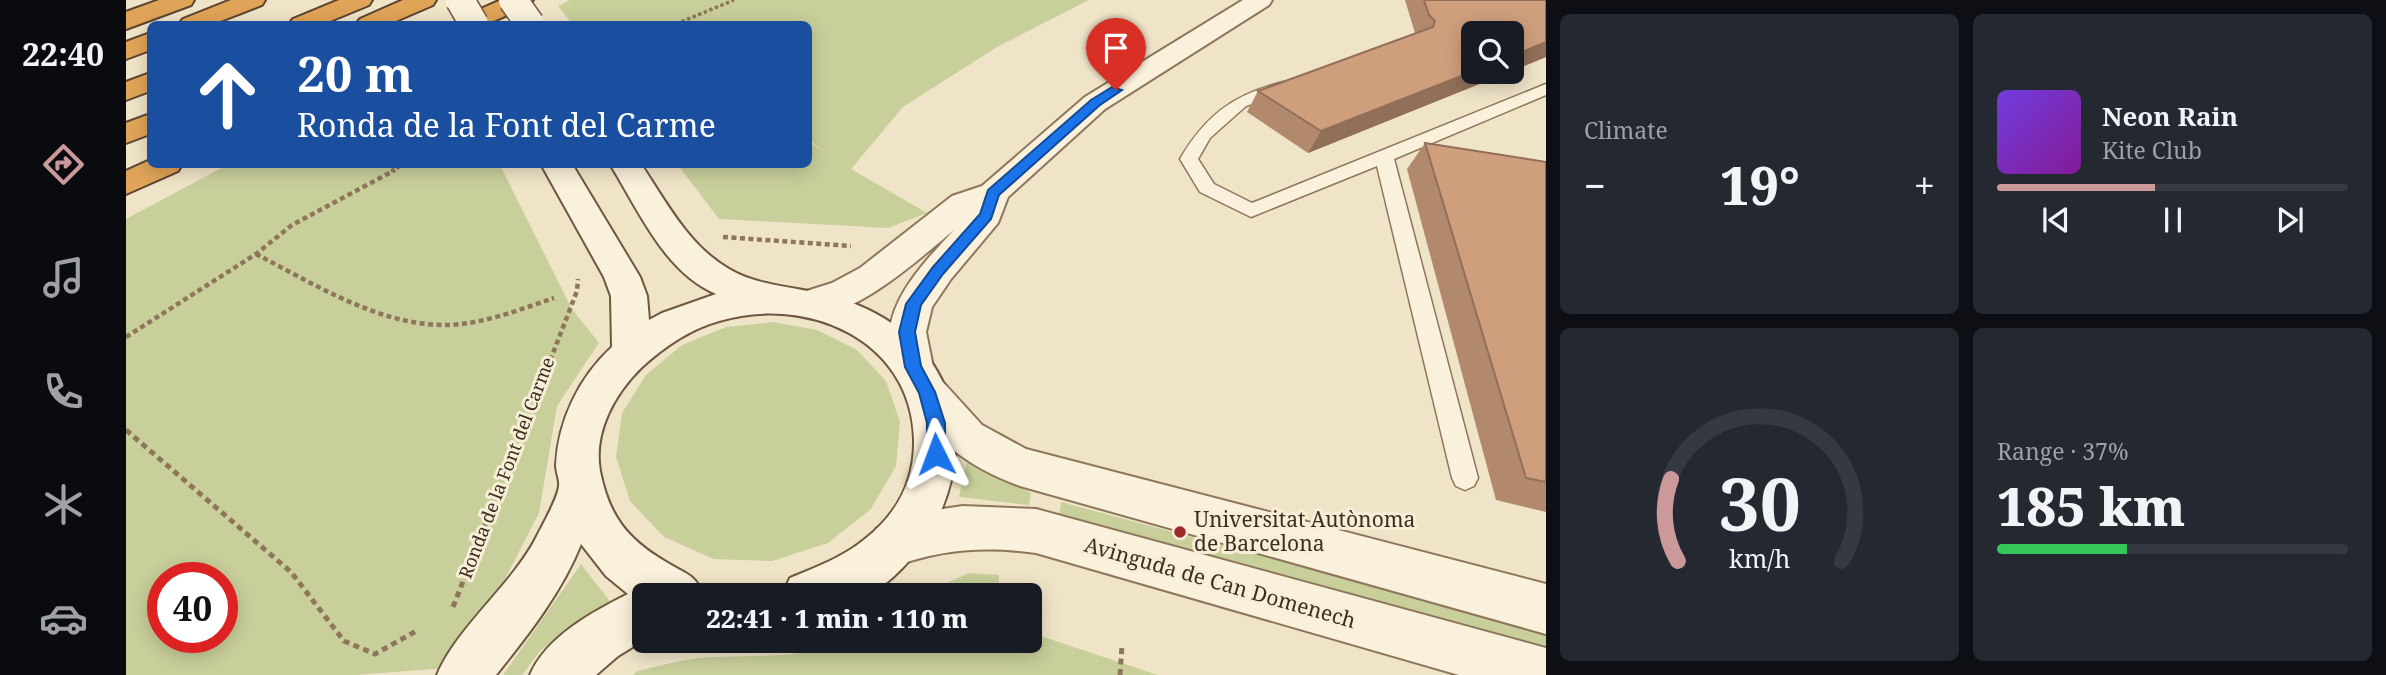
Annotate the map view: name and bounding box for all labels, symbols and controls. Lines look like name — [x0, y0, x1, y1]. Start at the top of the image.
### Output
pin — [1086, 18, 1146, 90]
map controls — [1461, 21, 1524, 84]
button: search — [1461, 21, 1524, 84]
icon: arrive — [1097, 29, 1135, 67]
text: 22:40 — [22, 32, 104, 75]
text: 20 m — [297, 40, 413, 106]
icon: ahead — [182, 49, 273, 140]
text: Neon Rain — [2102, 98, 2238, 134]
text: Ronda de la Font del Carme — [297, 103, 716, 146]
text: Climate — [1584, 114, 1668, 146]
text: Kite Club — [2102, 134, 2202, 166]
icon: directions — [39, 140, 88, 189]
text: 19° — [1720, 149, 1800, 220]
text: − — [1584, 159, 1606, 211]
text: + — [1914, 159, 1935, 211]
icon: previous — [2037, 201, 2075, 239]
icon: pause — [2154, 201, 2192, 239]
icon: next — [2271, 201, 2309, 239]
icon: music — [39, 253, 88, 302]
street label: Ronda de la Font del Carme — [453, 353, 559, 582]
icon: phone — [39, 367, 88, 416]
position arrow — [899, 417, 973, 491]
text: Range · 37% — [1997, 435, 2129, 467]
text: 30 — [1718, 453, 1801, 552]
text: 185 km — [1997, 470, 2185, 541]
icon: climate — [39, 480, 88, 529]
place label: Universitat Autònoma de Barcelona — [1194, 505, 1415, 557]
marker: Universitat Autònoma de Barcelona — [1172, 524, 1188, 540]
street label: Avinguda de Can Domenech — [1081, 530, 1359, 634]
text: km/h — [1729, 540, 1790, 574]
speed limit sign: 40 — [147, 562, 238, 653]
icon: car — [39, 594, 88, 643]
text: 22:41 · 1 min · 110 m — [706, 600, 968, 636]

